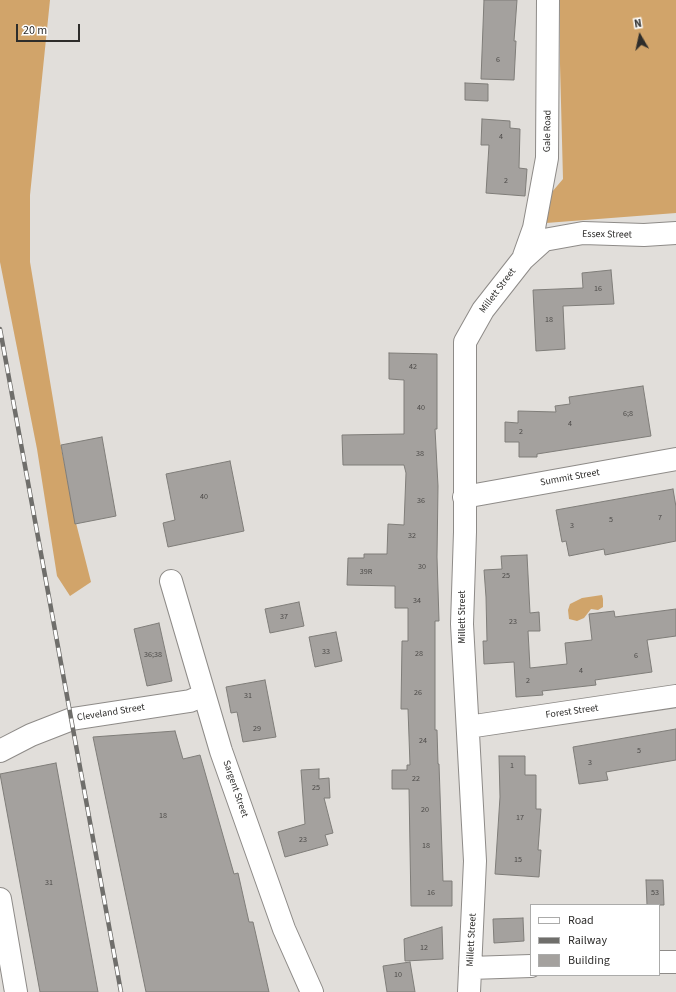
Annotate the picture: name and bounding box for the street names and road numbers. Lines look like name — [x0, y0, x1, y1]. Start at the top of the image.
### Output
street label: Gale Road — [542, 110, 554, 152]
street label: Essex Street — [582, 229, 632, 241]
street label: Millett Street — [477, 266, 519, 316]
street label: Summit Street — [539, 467, 601, 489]
street label: Millett Street — [457, 590, 469, 644]
street label: Cleveland Street — [76, 702, 146, 724]
street label: Forest Street — [545, 702, 599, 722]
street label: Sargent Street — [220, 759, 250, 819]
street label: Millett Street — [465, 913, 479, 967]

